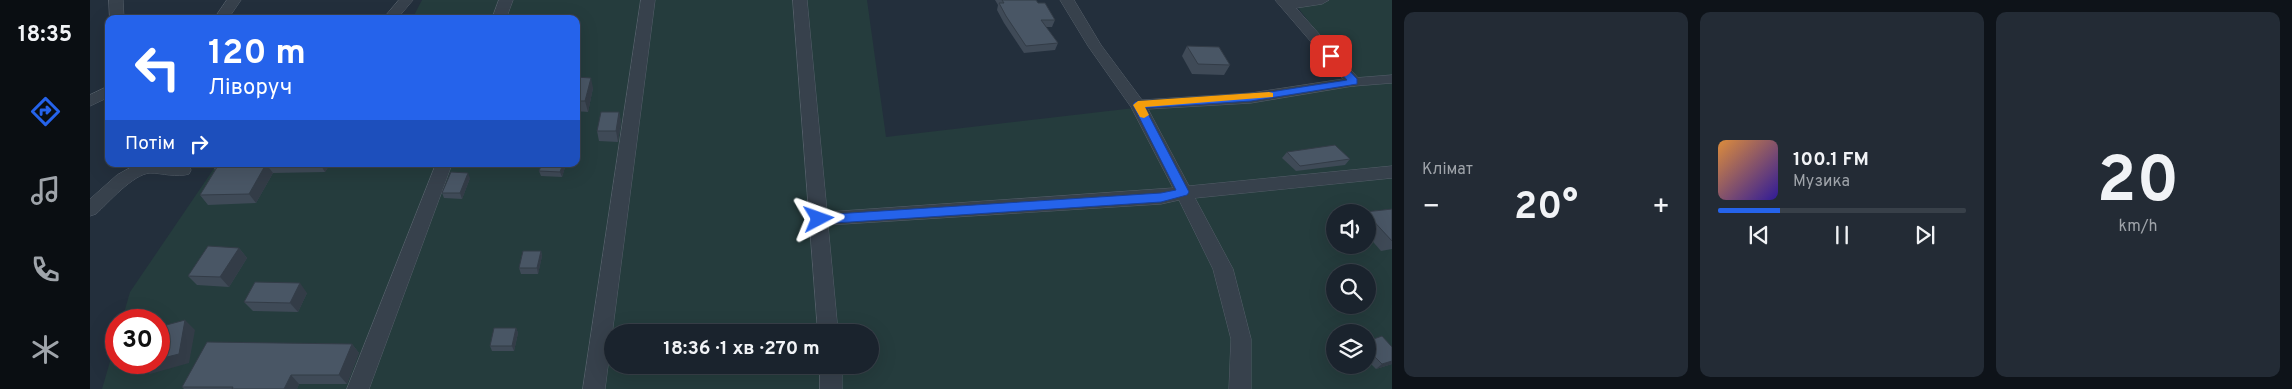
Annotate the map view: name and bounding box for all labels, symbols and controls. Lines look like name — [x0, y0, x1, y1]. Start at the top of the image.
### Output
text: 18:35 — [18, 22, 72, 49]
text: 120 m — [208, 32, 306, 76]
icon: left — [125, 35, 190, 100]
pin — [1310, 35, 1352, 77]
icon: arrive — [1317, 42, 1345, 70]
text: Ліворуч — [208, 75, 292, 102]
icon: directions — [28, 94, 63, 129]
icon: right — [185, 130, 213, 158]
text: Потім — [125, 132, 175, 156]
text: 20 — [2097, 143, 2179, 225]
text: 100.1 FM — [1793, 148, 1869, 172]
text: Клімат — [1422, 160, 1473, 180]
text: Музика — [1793, 172, 1850, 192]
icon: music — [28, 173, 63, 208]
text: 20° — [1514, 184, 1578, 233]
text: − — [1422, 190, 1440, 226]
text: + — [1652, 190, 1670, 226]
position arrow — [792, 192, 844, 244]
map controls — [1326, 204, 1376, 374]
button: sound — [1326, 204, 1376, 254]
text: km/h — [2119, 217, 2157, 237]
icon: previous — [1745, 221, 1773, 249]
icon: pause — [1828, 221, 1856, 249]
icon: next — [1911, 221, 1939, 249]
icon: phone — [28, 252, 63, 287]
button: search — [1326, 264, 1376, 314]
speed limit sign: 30 — [105, 309, 170, 374]
button: layers — [1326, 324, 1376, 374]
icon: climate — [28, 332, 63, 367]
text: 18:36 · 1 хв · 270 m — [663, 337, 820, 361]

